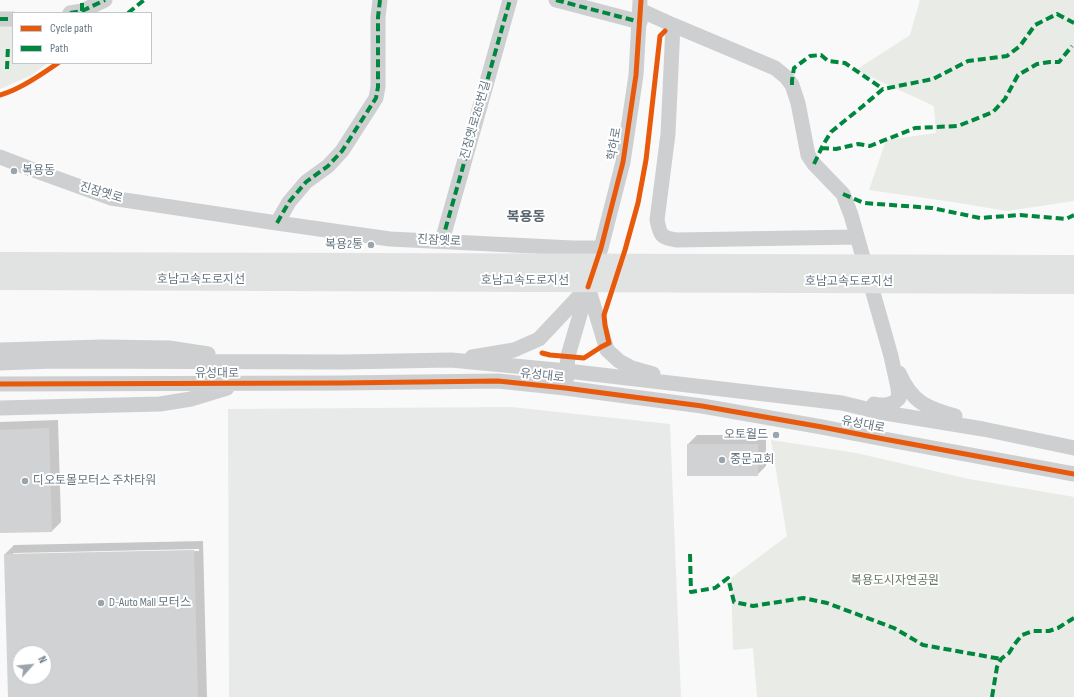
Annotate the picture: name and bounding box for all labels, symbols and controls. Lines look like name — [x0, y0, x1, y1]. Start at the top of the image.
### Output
legend — [12, 12, 152, 64]
text: Cycle path — [50, 21, 92, 36]
text: Path — [50, 41, 68, 56]
street label: 진잠옛로265번길 — [458, 79, 494, 161]
street label: 학하로 — [605, 127, 625, 161]
place label: 복용동 — [22, 164, 55, 178]
marker: 복용동 — [9, 166, 19, 176]
street label: 진잠옛로 — [78, 180, 124, 206]
district label: 복용동 — [507, 209, 545, 225]
street label: 진잠옛로 — [417, 233, 461, 249]
place label: 복용2통 — [325, 238, 363, 252]
marker: 복용2통 — [366, 240, 376, 250]
street label: 호남고속도로지선 — [157, 273, 245, 287]
street label: 호남고속도로지선 — [481, 274, 569, 288]
street label: 호남고속도로지선 — [805, 275, 893, 289]
street label: 유성대로 — [195, 367, 239, 381]
street label: 유성대로 — [519, 367, 565, 385]
street label: 유성대로 — [840, 414, 886, 436]
place label: 오토월드 — [724, 428, 768, 442]
marker: 오토월드 — [771, 430, 781, 440]
place label: 중문교회 — [730, 453, 774, 467]
marker: 중문교회 — [717, 455, 727, 465]
place label: 디오토몰모터스 주차타워 — [33, 474, 156, 488]
marker: 디오토몰모터스 주차타워 — [20, 476, 30, 486]
park label: 복용도시자연공원 — [851, 574, 939, 588]
place label: D-Auto Mall 모터스 — [109, 596, 191, 610]
marker: D-Auto Mall 모터스 — [96, 598, 106, 608]
north arrow — [12, 645, 52, 685]
text: N — [35, 654, 49, 665]

